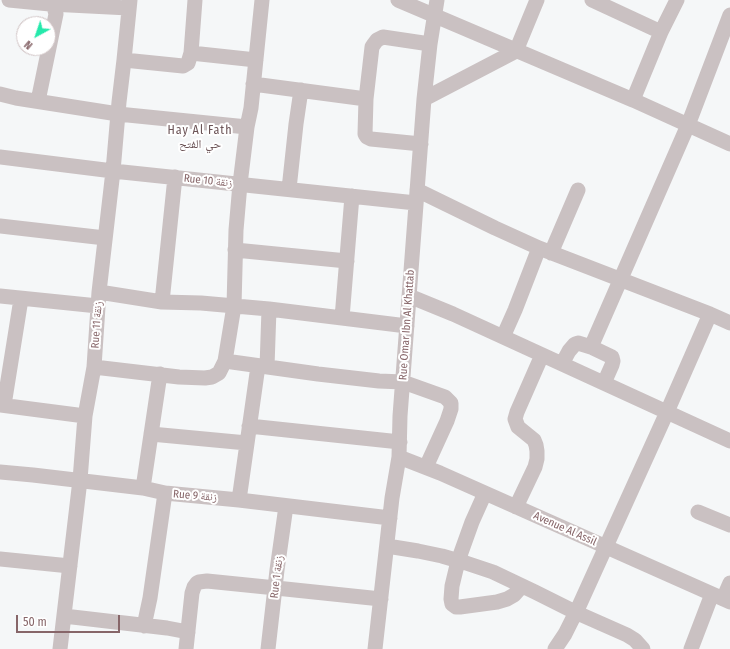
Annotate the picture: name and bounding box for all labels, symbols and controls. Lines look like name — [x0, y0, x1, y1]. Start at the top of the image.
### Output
north arrow — [16, 16, 56, 56]
text: N — [22, 38, 35, 52]
district label: Hay Al Fath حي الفتح — [167, 124, 233, 152]
street label: Rue 10 زنقة — [183, 172, 233, 190]
street label: Rue Omar Ibn Al Khattab — [397, 269, 417, 381]
street label: Rue 11 زنقة — [89, 301, 105, 349]
street label: Rue 9 زنقة — [172, 487, 218, 505]
street label: Avenue Al Assil — [531, 509, 599, 549]
street label: Rue 1 زنقة — [268, 555, 286, 599]
scale bar — [18, 607, 122, 633]
text: 50 m — [23, 615, 47, 629]

